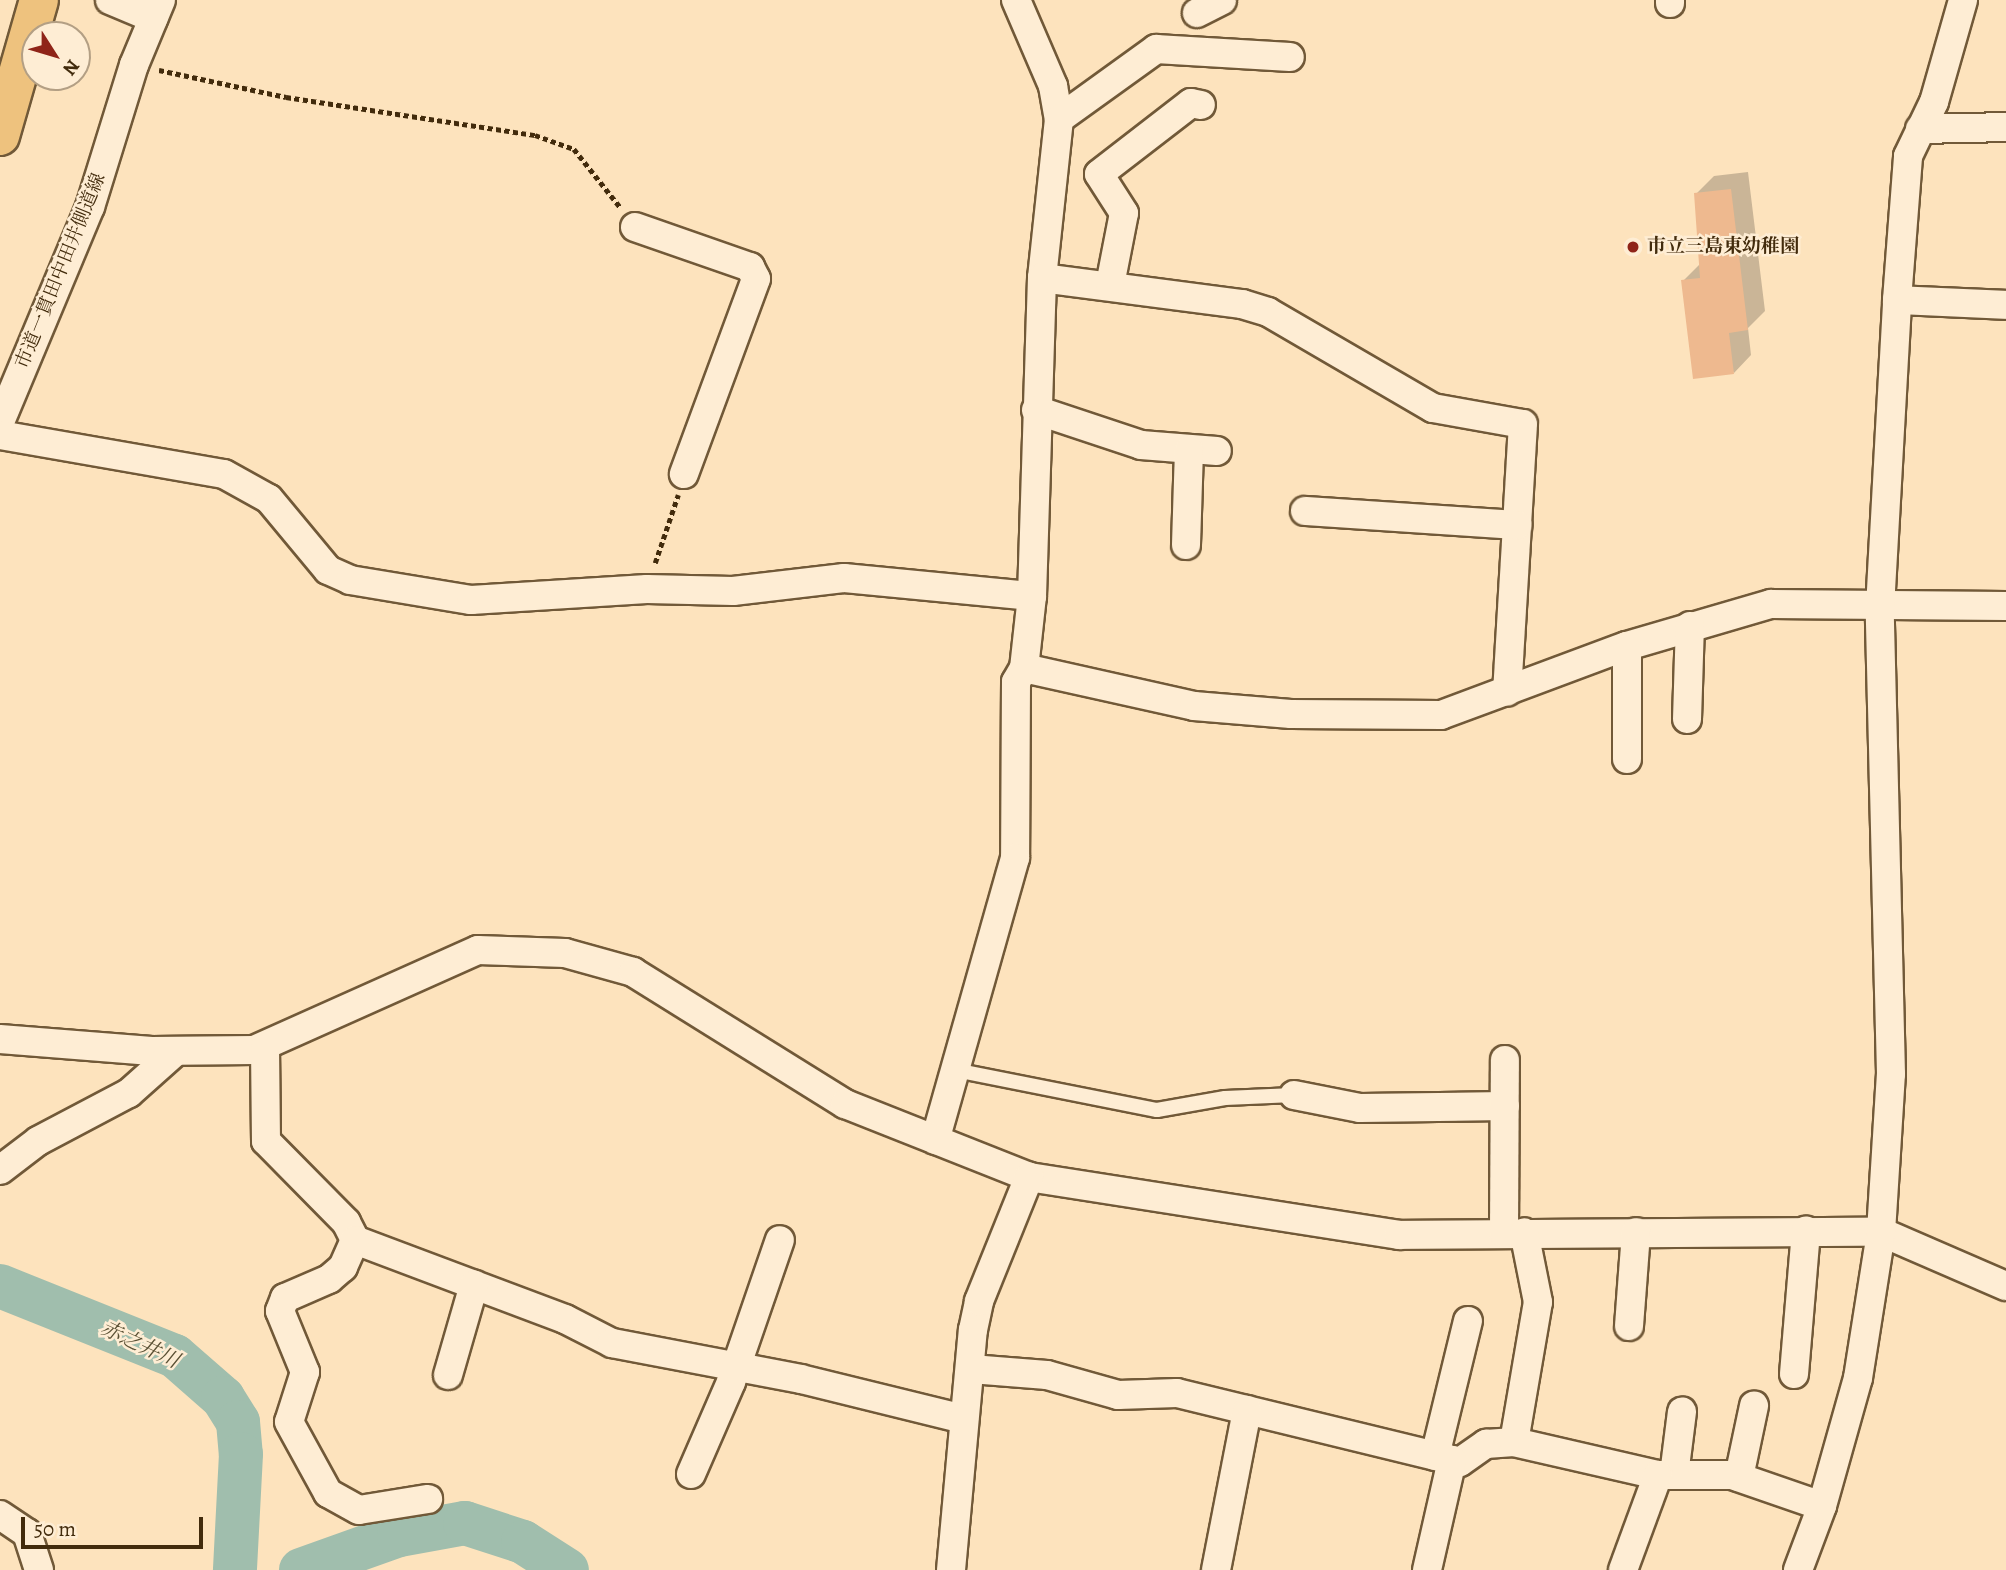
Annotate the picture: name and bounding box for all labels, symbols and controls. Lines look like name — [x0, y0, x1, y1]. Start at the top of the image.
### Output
north arrow — [21, 21, 91, 91]
text: N — [57, 54, 86, 81]
street label: 市道一貫田中田井側道線 — [11, 170, 111, 372]
place label: 市立三島東幼稚園 — [1647, 236, 1799, 258]
marker: 市立三島東幼稚園 — [1625, 239, 1641, 255]
water label: 赤之井川 — [97, 1315, 183, 1373]
scale bar — [24, 1504, 206, 1548]
text: 50 m — [34, 1515, 76, 1543]

